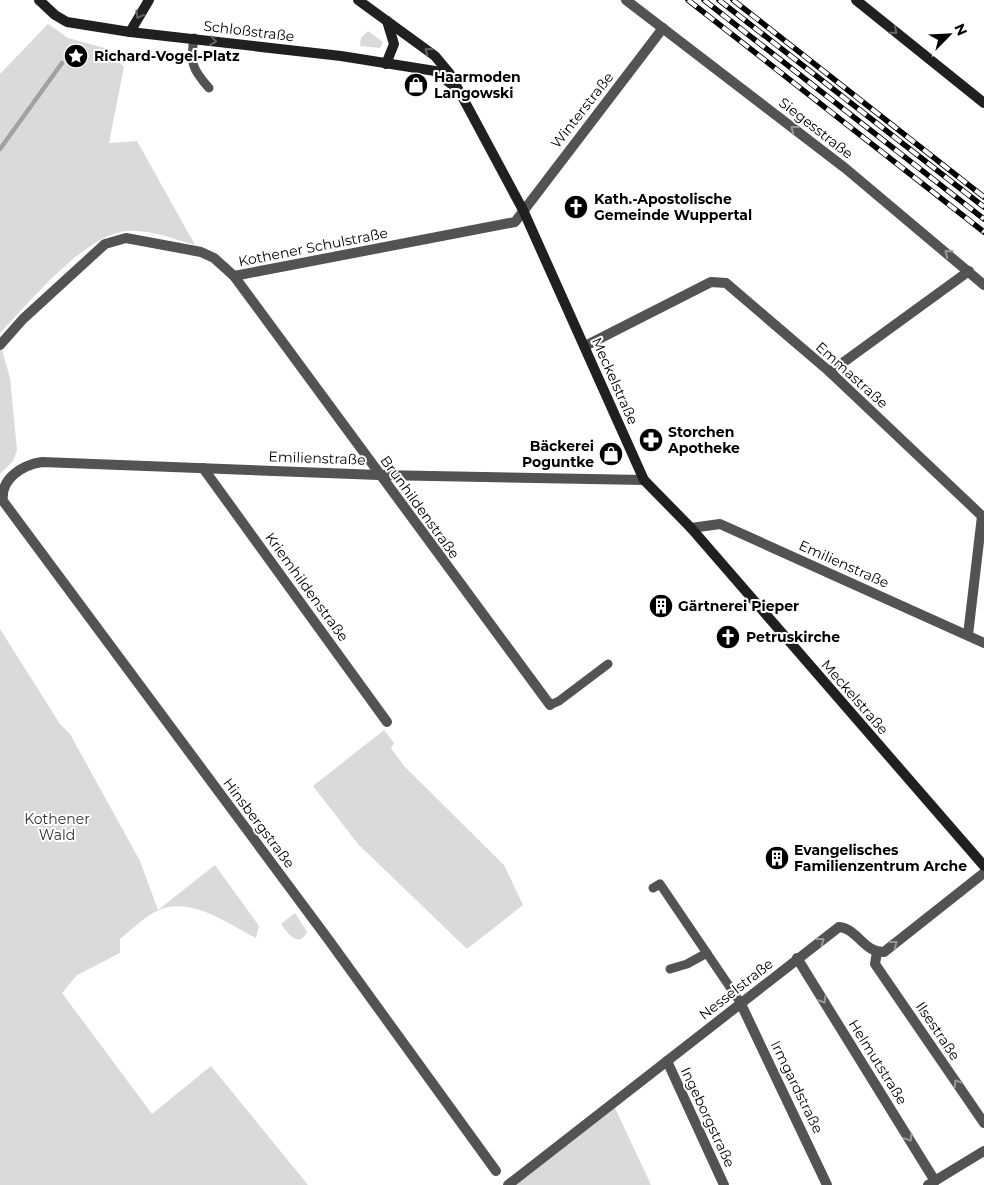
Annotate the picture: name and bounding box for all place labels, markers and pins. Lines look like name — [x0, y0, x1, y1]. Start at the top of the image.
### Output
place icon: Richard-Vogel-Platz — [63, 43, 89, 69]
place label: Richard-Vogel-Platz — [94, 47, 240, 65]
place label: Haarmoden Langowski — [434, 68, 521, 102]
shop icon: Haarmoden Langowski — [403, 72, 429, 98]
place label: Kath.-Apostolische Gemeinde Wuppertal — [594, 190, 752, 224]
church icon: Kath.-Apostolische Gemeinde Wuppertal — [563, 194, 589, 220]
place label: Storchen Apotheke — [667, 423, 740, 457]
pharmacy icon: Storchen Apotheke — [638, 427, 664, 453]
place label: Bäckerei Poguntke — [522, 437, 594, 471]
shop icon: Bäckerei Poguntke — [598, 441, 624, 467]
building icon: Gärtnerei Pieper — [648, 593, 674, 619]
place label: Gärtnerei Pieper — [678, 597, 799, 615]
church icon: Petruskirche — [715, 624, 741, 650]
place label: Petruskirche — [746, 628, 840, 646]
place label: Evangelisches Familienzentrum Arche — [794, 841, 967, 875]
building icon: Evangelisches Familienzentrum Arche — [764, 845, 790, 871]

